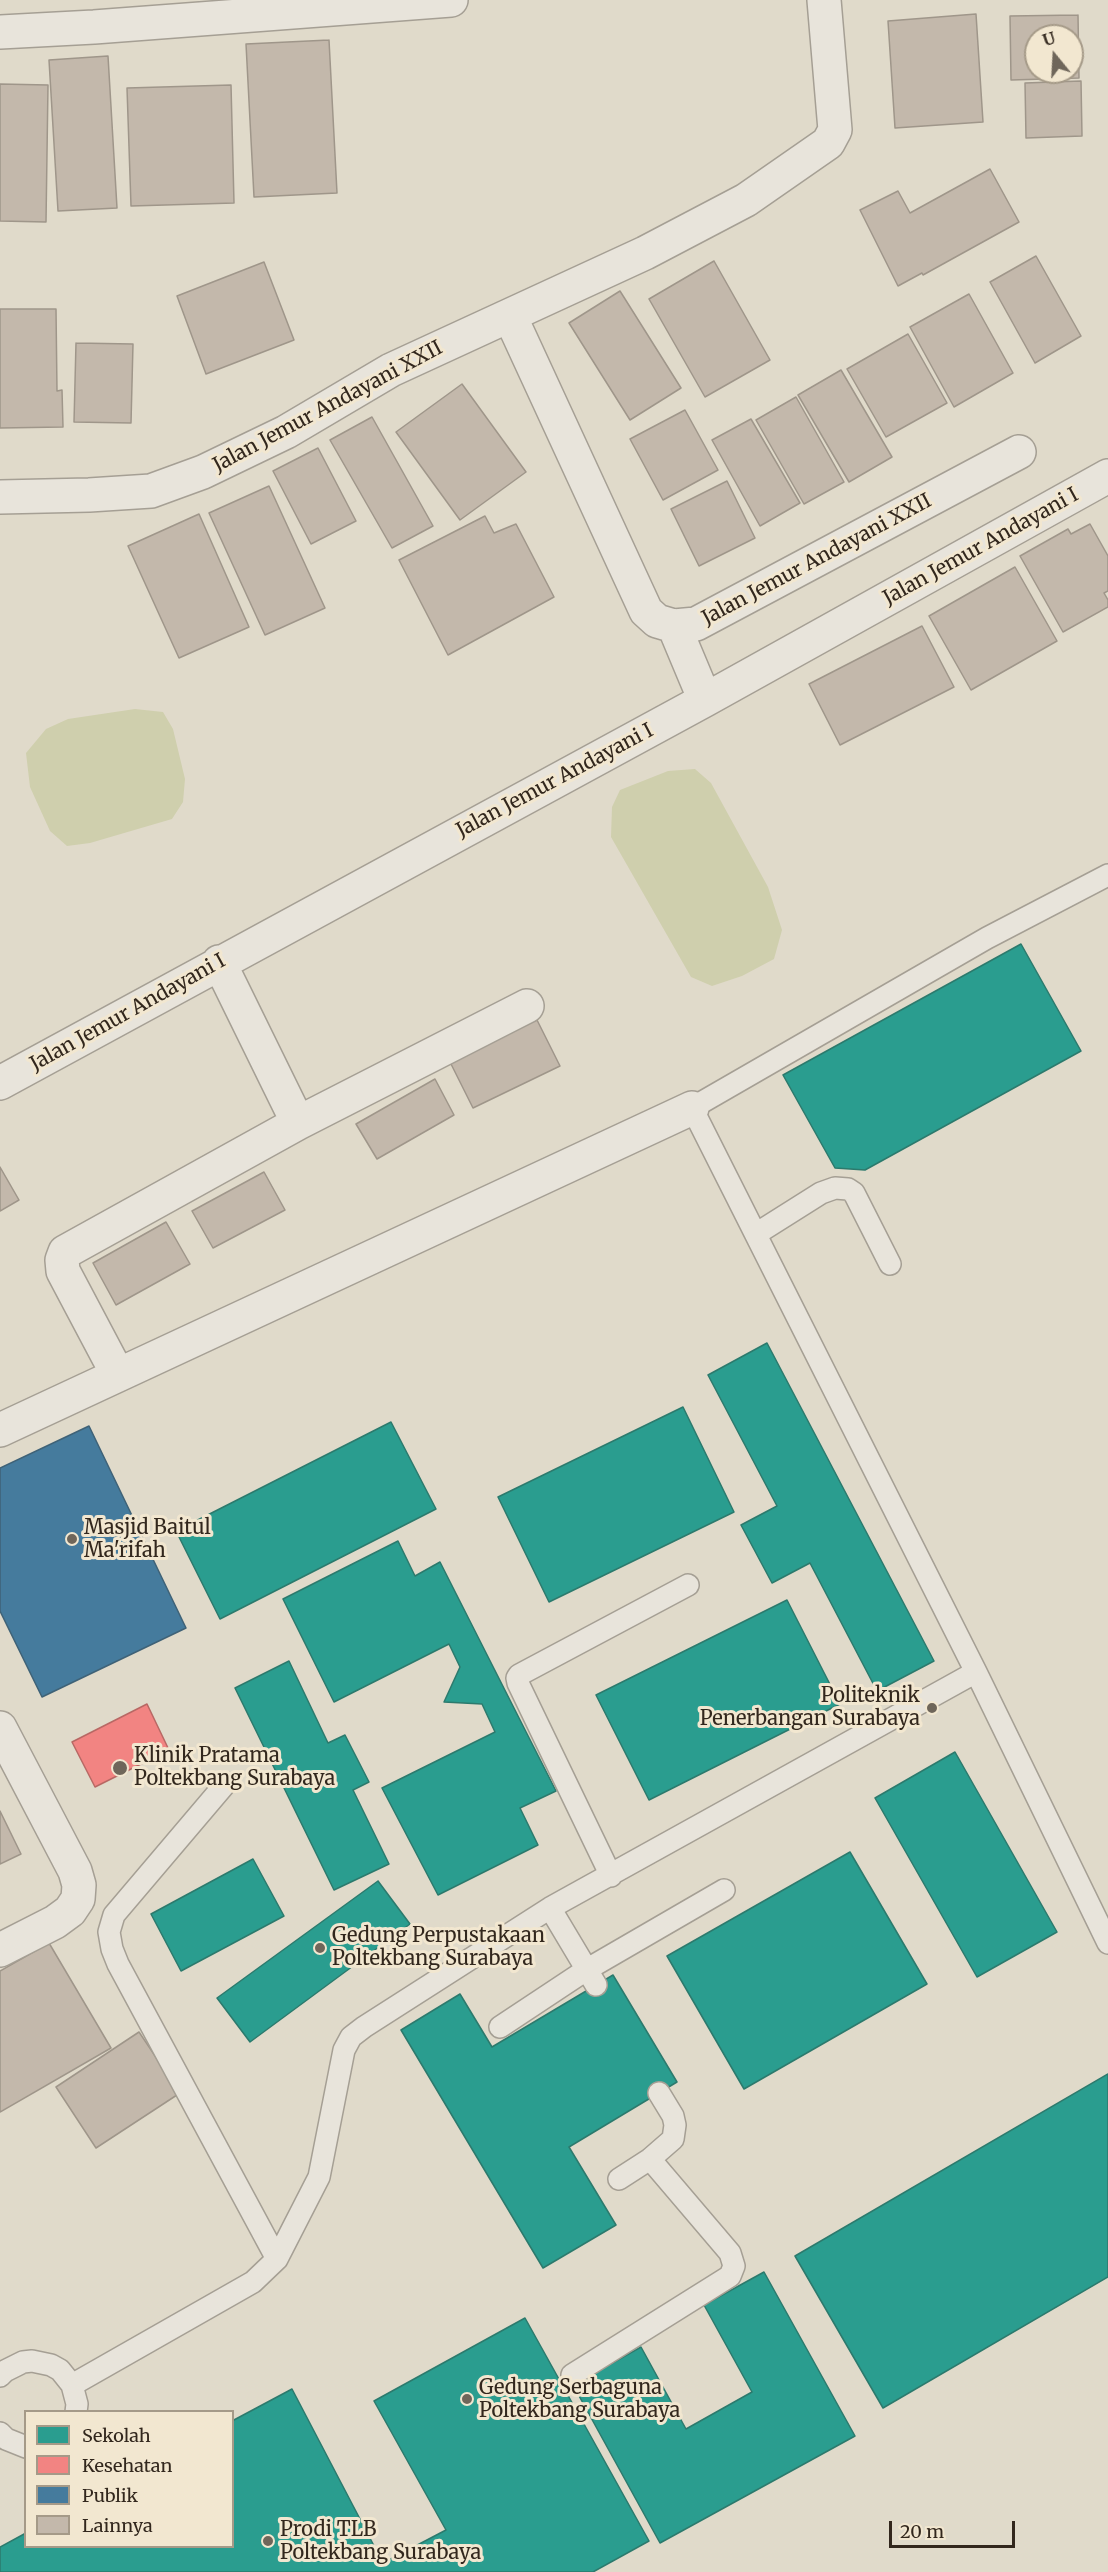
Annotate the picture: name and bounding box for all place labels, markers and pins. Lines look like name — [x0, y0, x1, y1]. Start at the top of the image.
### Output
place label: Masjid Baitul Ma'rifah — [84, 1516, 211, 1563]
marker: Masjid Baitul Ma'rifah — [65, 1532, 79, 1546]
place label: Politeknik Penerbangan Surabaya — [700, 1684, 920, 1731]
marker: Politeknik Penerbangan Surabaya — [925, 1701, 939, 1715]
place label: Klinik Pratama Poltekbang Surabaya — [134, 1744, 335, 1791]
marker: Klinik Pratama Poltekbang Surabaya — [111, 1759, 129, 1777]
place label: Gedung Perpustakaan Poltekbang Surabaya — [332, 1924, 545, 1971]
marker: Gedung Perpustakaan Poltekbang Surabaya — [313, 1941, 327, 1955]
place label: Gedung Serbaguna Poltekbang Surabaya — [479, 2376, 680, 2423]
marker: Gedung Serbaguna Poltekbang Surabaya — [460, 2392, 474, 2406]
place label: Prodi TLB Poltekbang Surabaya — [280, 2518, 481, 2565]
marker: Prodi TLB Poltekbang Surabaya — [261, 2534, 275, 2548]

